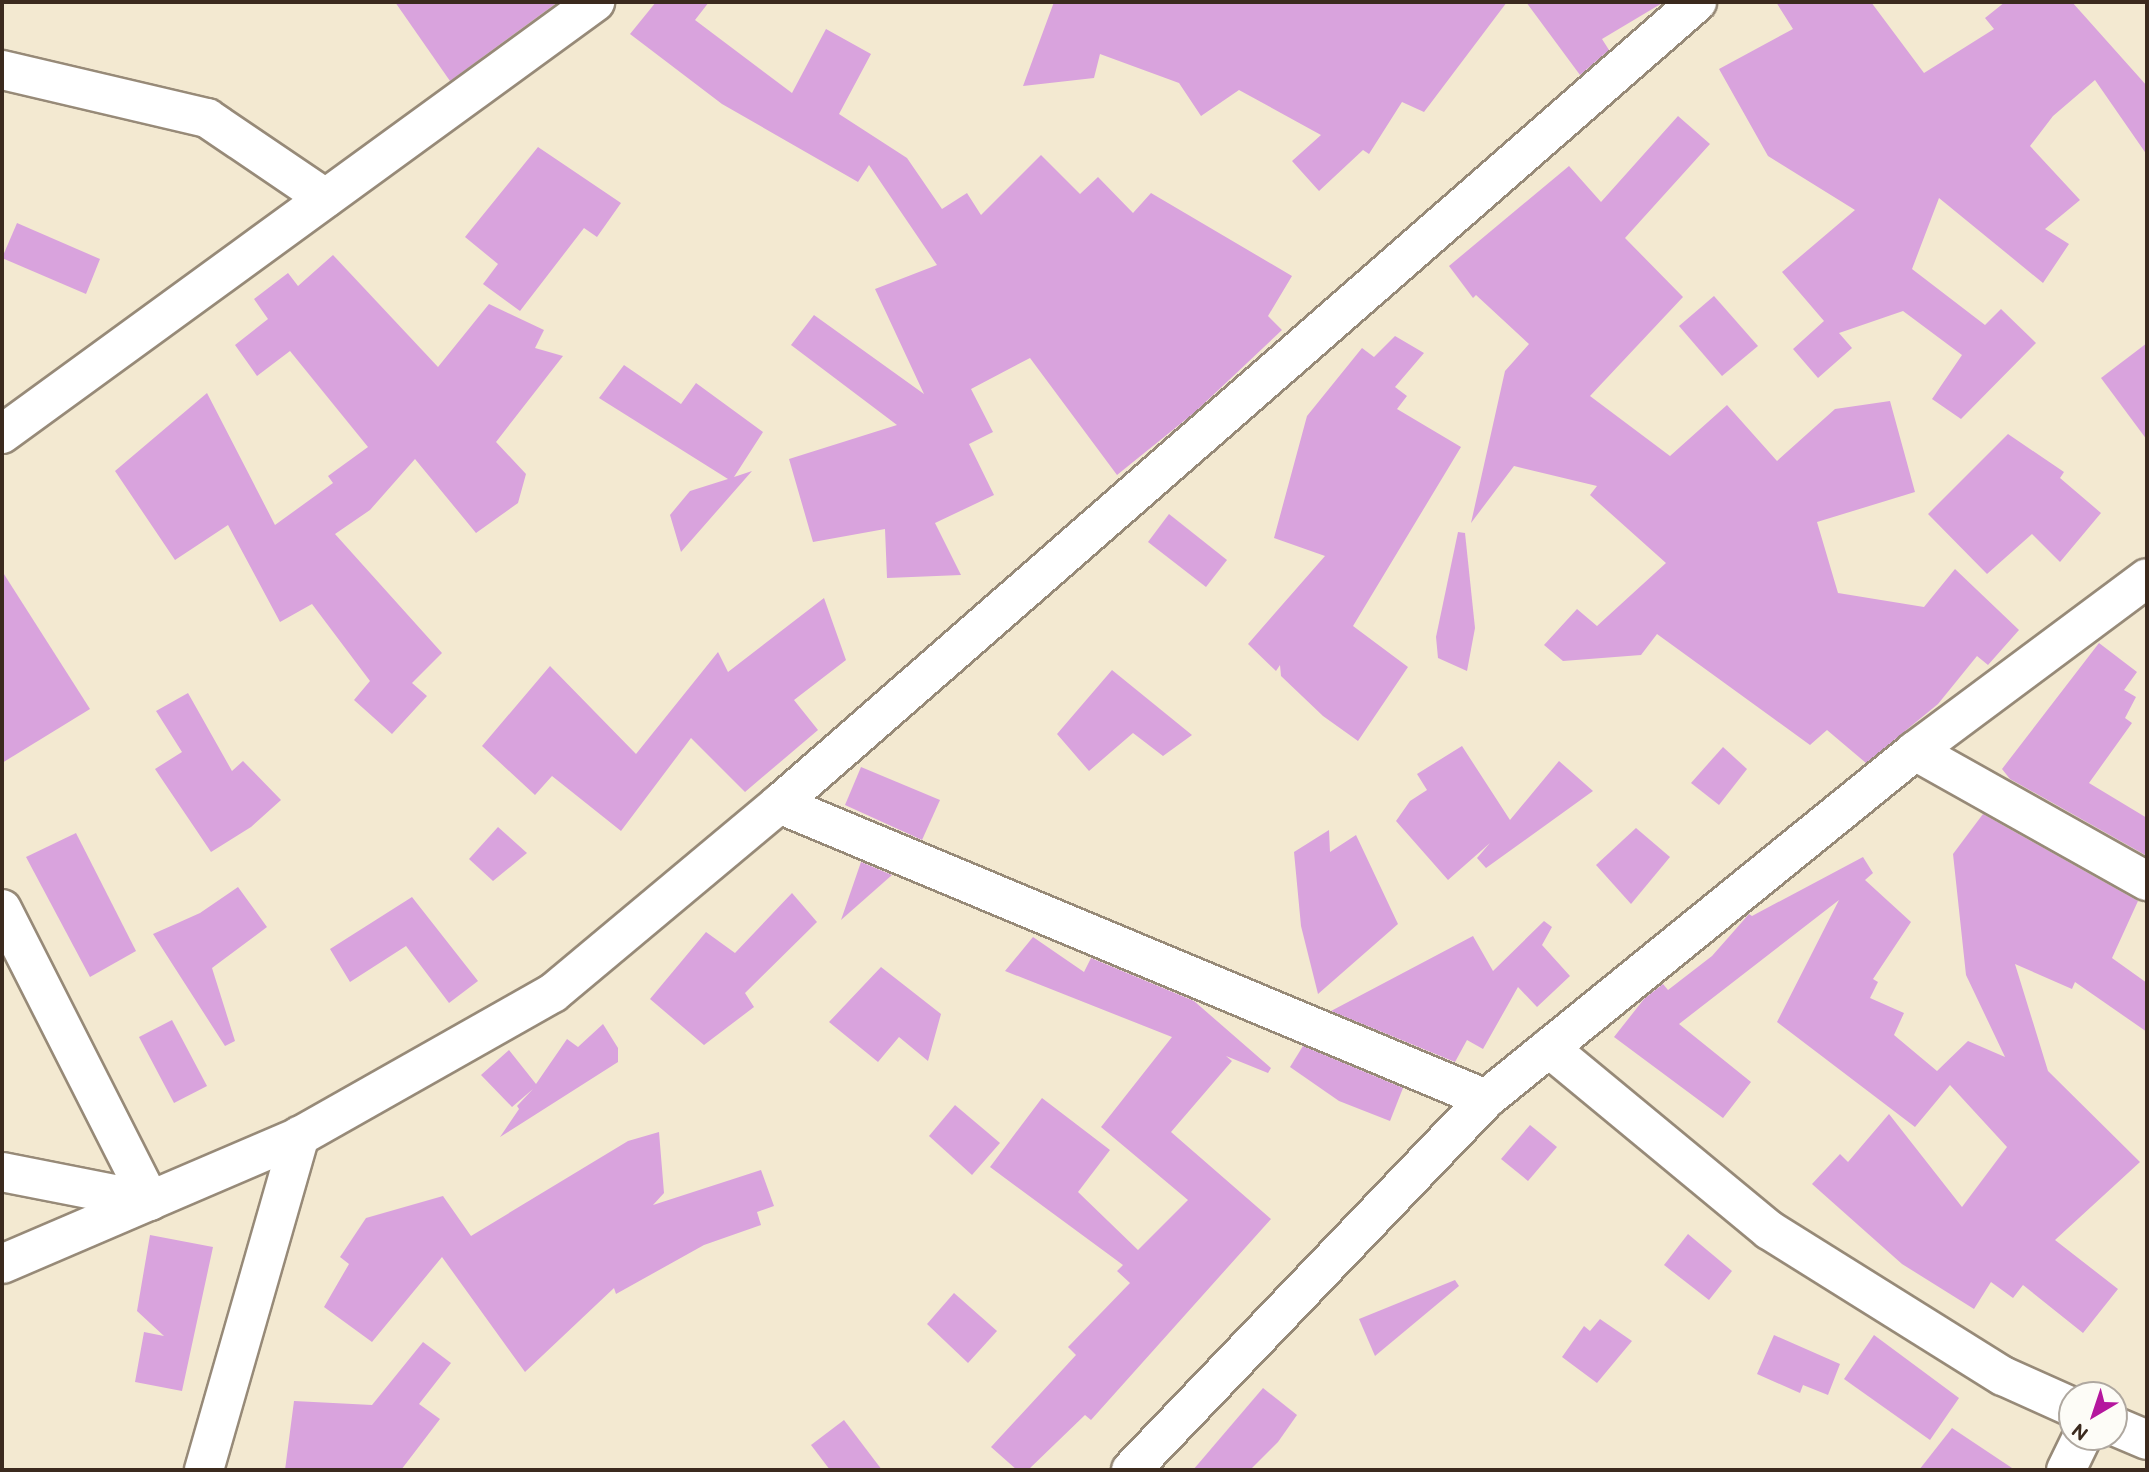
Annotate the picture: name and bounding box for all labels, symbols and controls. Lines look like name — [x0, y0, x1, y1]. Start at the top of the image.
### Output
north arrow — [2058, 1381, 2128, 1451]
text: N — [2068, 1418, 2094, 1445]

